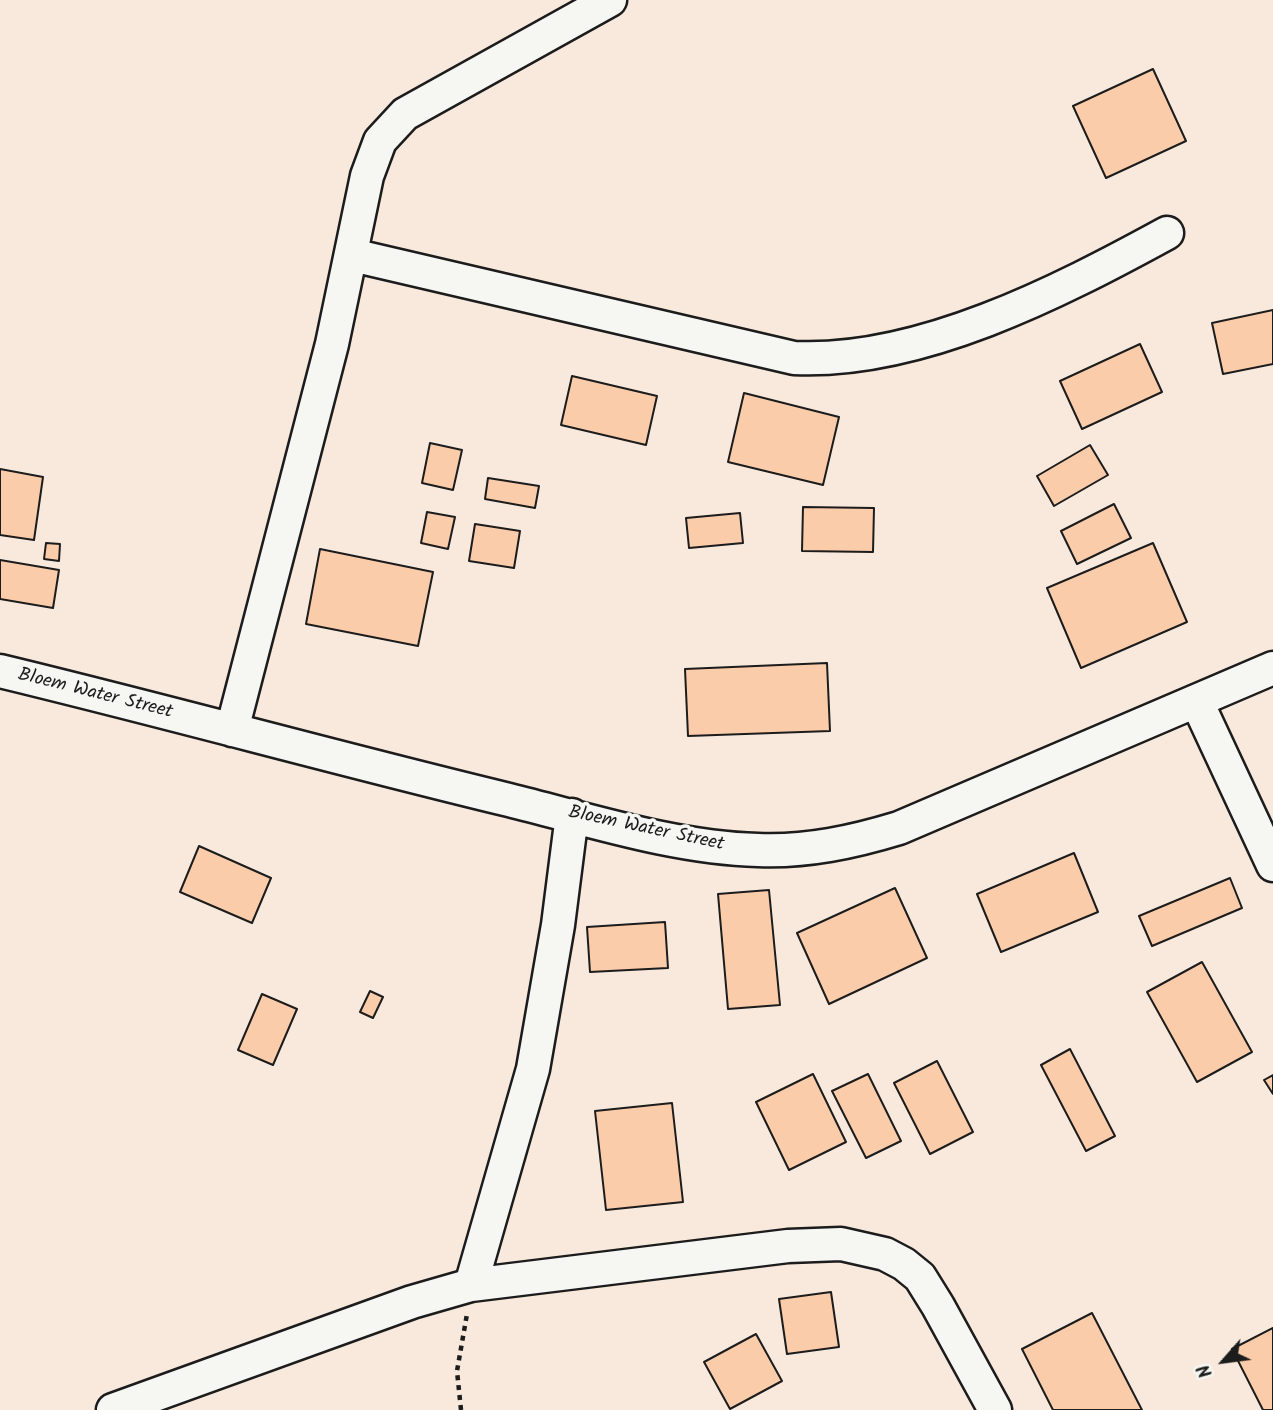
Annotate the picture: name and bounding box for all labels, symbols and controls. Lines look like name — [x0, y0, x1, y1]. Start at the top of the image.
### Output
street label: Bloem Water Street — [15, 665, 175, 725]
street label: Bloem Water Street — [566, 802, 726, 858]
north arrow — [1189, 1326, 1259, 1396]
text: N — [1189, 1359, 1222, 1383]

